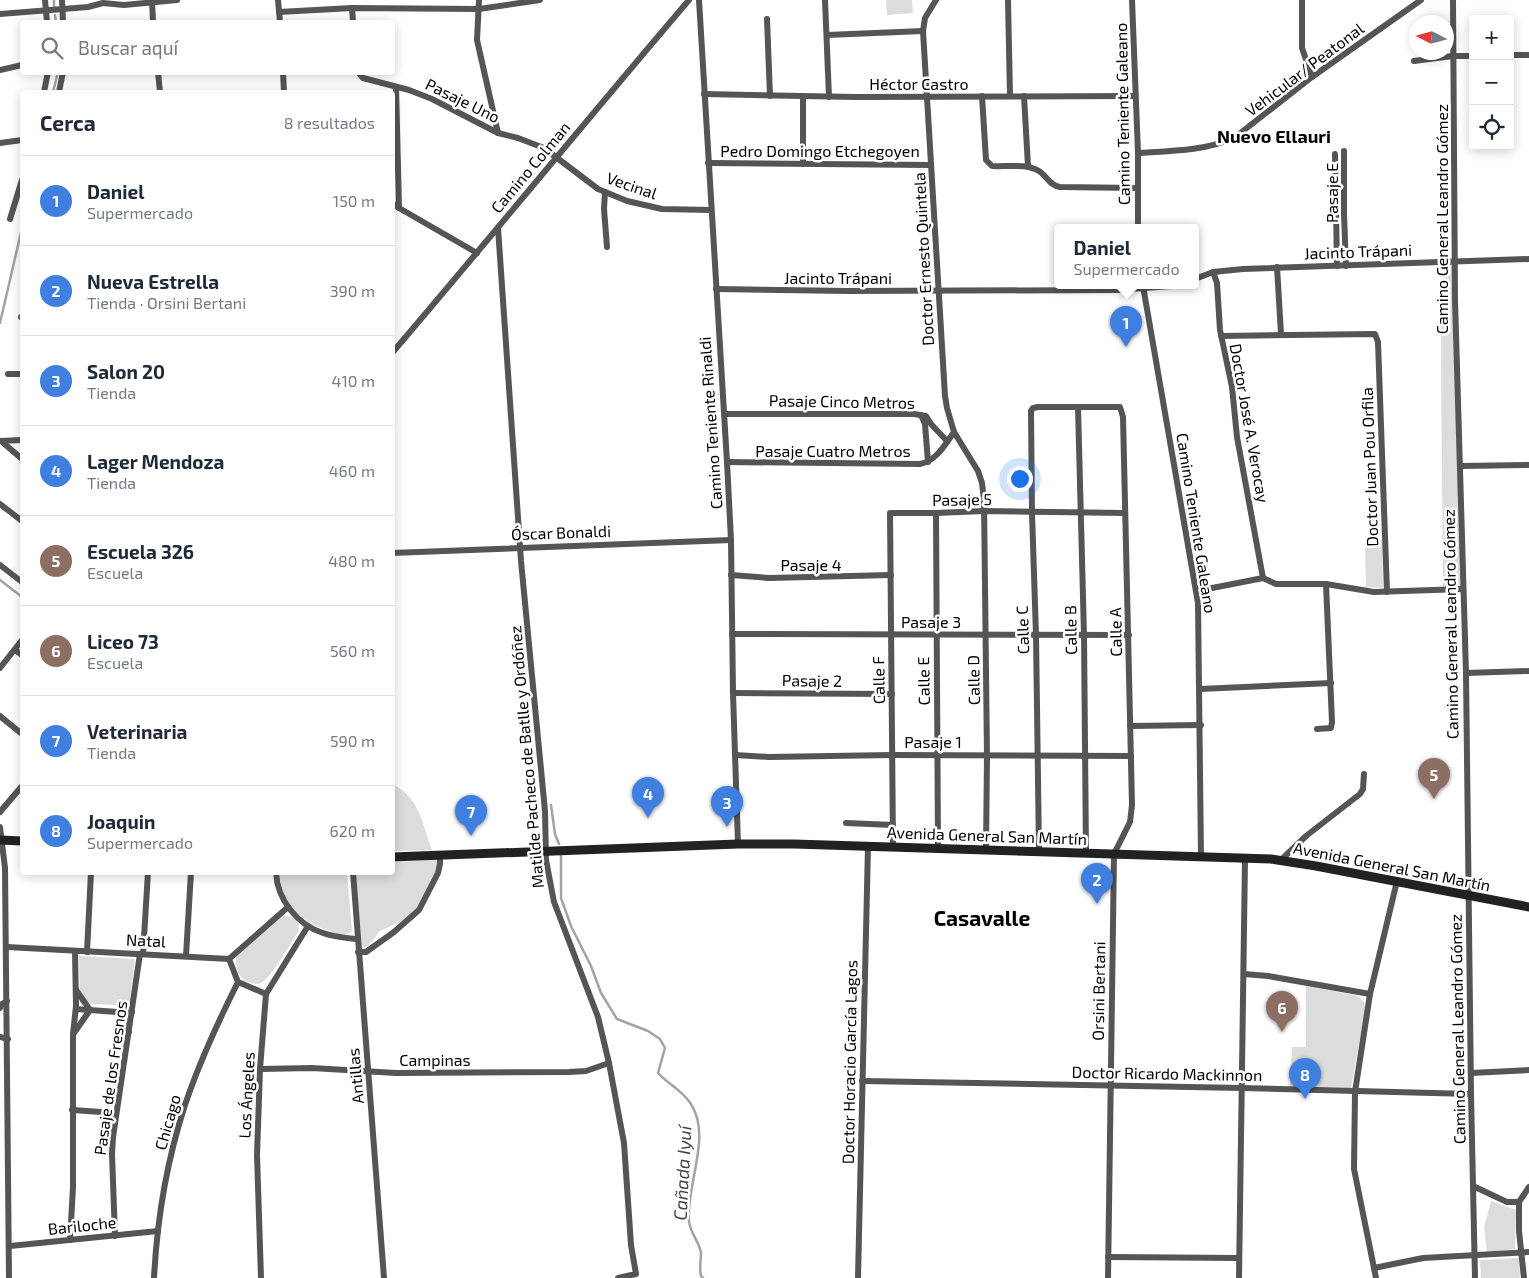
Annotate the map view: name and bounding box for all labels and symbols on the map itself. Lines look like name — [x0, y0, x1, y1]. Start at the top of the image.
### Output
north arrow — [1409, 15, 1454, 60]
street label: Vehicular/ Peatonal — [1241, 18, 1367, 120]
street label: Camino Teniente Galeano — [1111, 23, 1133, 205]
street label: Pasaje Uno — [422, 74, 503, 127]
street label: Héctor Castro — [869, 74, 969, 93]
street label: Camino General Leandro Gómez — [1432, 104, 1451, 334]
street label: Camino Colman — [486, 118, 574, 216]
district label: Nuevo Ellauri — [1217, 125, 1331, 147]
street label: Pedro Domingo Etchegoyen — [720, 141, 920, 160]
street label: Pasaje E — [1322, 163, 1342, 223]
street label: Vecinal — [604, 167, 660, 203]
street label: Doctor Ernesto Quintela — [909, 172, 938, 346]
street label: Jacinto Trápani — [1304, 240, 1412, 262]
street label: Jacinto Trápani — [784, 268, 892, 287]
pin: 1 — [1110, 306, 1142, 347]
street label: Camino Teniente Rinaldi — [694, 336, 726, 510]
street label: Doctor José A. Verocay — [1227, 342, 1273, 505]
street label: Doctor Juan Pou Orfila — [1357, 387, 1381, 547]
street label: Pasaje Cinco Metros — [769, 390, 915, 413]
street label: Camino Teniente Galeano — [1173, 431, 1221, 615]
street label: Pasaje Cuatro Metros — [755, 441, 911, 461]
your location — [1007, 466, 1033, 492]
street label: Pasaje 5 — [932, 489, 992, 510]
street label: Camino General Leandro Gómez — [1438, 509, 1462, 739]
street label: Óscar Bonaldi — [511, 521, 611, 543]
street label: Pasaje 4 — [780, 555, 842, 575]
street label: Calle C — [1012, 605, 1032, 655]
street label: Calle B — [1060, 605, 1080, 655]
street label: Calle A — [1105, 607, 1125, 657]
street label: Pasaje 3 — [901, 612, 961, 632]
street label: Matilde Pacheco de Batlle y Ordóñez — [505, 625, 547, 889]
street label: Calle F — [868, 655, 888, 704]
street label: Calle D — [963, 655, 983, 705]
street label: Calle E — [913, 657, 933, 705]
street label: Pasaje 2 — [782, 670, 842, 691]
street label: Pasaje 1 — [904, 732, 962, 752]
pin: 5 — [1418, 758, 1450, 799]
pin: 4 — [632, 777, 664, 818]
pin: 3 — [711, 786, 743, 827]
pin: 7 — [455, 795, 487, 836]
street label: Avenida General San Martín — [887, 822, 1087, 848]
street label: Avenida General San Martín — [1292, 838, 1492, 894]
pin: 2 — [1081, 863, 1113, 904]
district label: Casavalle — [934, 905, 1030, 930]
street label: Camino General Leandro Gómez — [1445, 914, 1469, 1144]
street label: Natal — [126, 929, 167, 951]
street label: Orsini Bertani — [1088, 941, 1108, 1041]
street label: Doctor Horacio García Lagos — [838, 960, 860, 1164]
pin: 6 — [1266, 991, 1298, 1032]
street label: Pasaje de los Fresnos — [90, 999, 131, 1157]
street label: Antillas — [343, 1047, 367, 1105]
street label: Campinas — [399, 1050, 471, 1069]
street label: Los Ángeles — [234, 1051, 258, 1139]
pin: 8 — [1289, 1058, 1321, 1099]
street label: Doctor Ricardo Mackinnon — [1072, 1062, 1262, 1084]
street label: Chicago — [150, 1092, 184, 1152]
water label: Cañada Iyuí — [669, 1124, 696, 1221]
street label: Bariloche — [47, 1212, 117, 1238]

